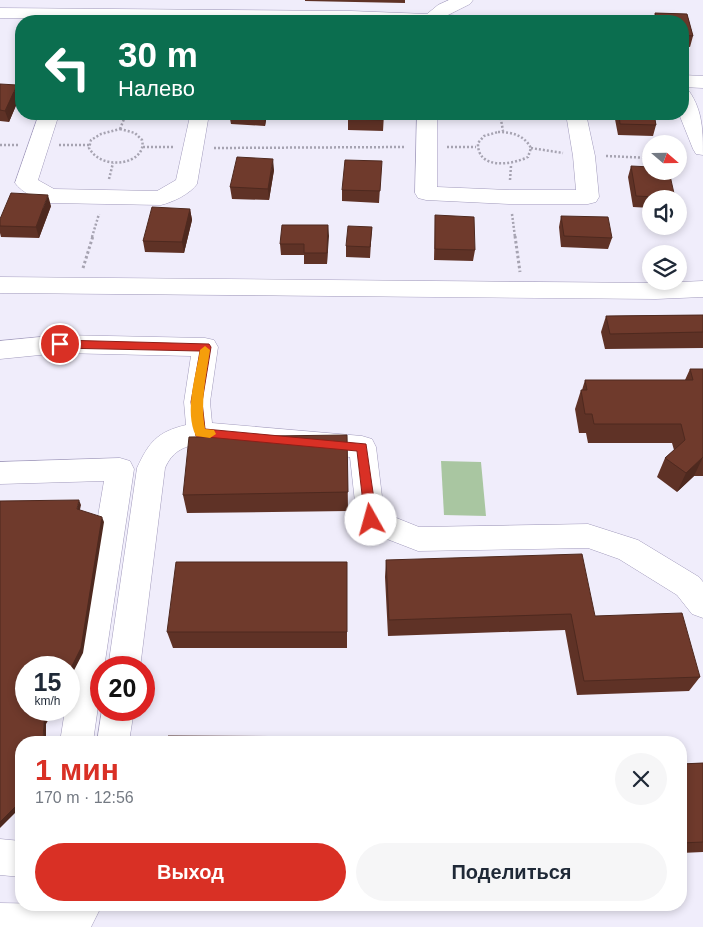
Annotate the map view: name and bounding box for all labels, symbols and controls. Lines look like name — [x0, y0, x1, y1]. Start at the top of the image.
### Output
icon: left — [35, 35, 100, 100]
text: 30 m — [118, 35, 198, 74]
text: Налево — [118, 76, 195, 101]
north arrow — [642, 135, 688, 180]
map controls — [642, 135, 687, 290]
button: sound — [642, 190, 687, 235]
button: layers — [642, 245, 687, 290]
pin — [39, 323, 81, 365]
icon: arrive — [46, 330, 74, 358]
position arrow — [344, 493, 396, 545]
speed limit sign: 20 — [90, 656, 155, 721]
text: 15 — [34, 668, 61, 696]
text: km/h — [34, 694, 61, 708]
text: 1 мин — [35, 753, 119, 786]
button: close — [615, 753, 667, 805]
text: 170 m · 12:56 — [35, 789, 134, 806]
button: Выход — [35, 843, 346, 901]
button: Поделиться — [356, 843, 667, 901]

